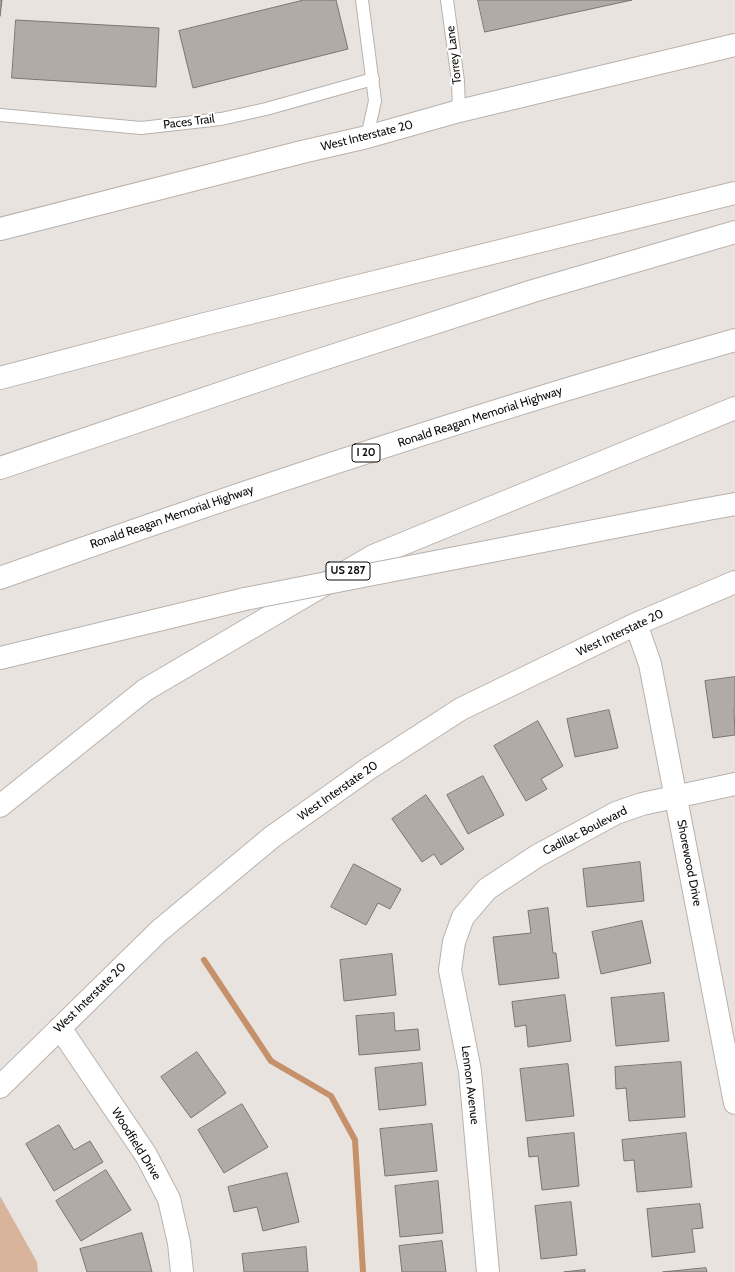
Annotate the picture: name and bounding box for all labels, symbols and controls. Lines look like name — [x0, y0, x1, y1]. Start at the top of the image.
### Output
street label: Torrey Lane — [443, 25, 465, 85]
street label: Paces Trail — [162, 112, 216, 132]
street label: West Interstate 20 — [319, 118, 415, 154]
street label: Ronald Reagan Memorial Highway — [396, 384, 564, 450]
road number: I 20 — [352, 444, 380, 462]
street label: Ronald Reagan Memorial Highway — [88, 482, 256, 552]
road number: US 287 — [326, 562, 370, 580]
street label: West Interstate 20 — [574, 607, 666, 659]
street label: West Interstate 20 — [295, 758, 381, 824]
street label: Cadillac Boulevard — [540, 804, 630, 858]
street label: Shorewood Drive — [674, 818, 704, 908]
street label: West Interstate 20 — [51, 960, 129, 1036]
street label: Lennon Avenue — [458, 1045, 482, 1125]
street label: Woodfield Drive — [108, 1105, 164, 1183]

